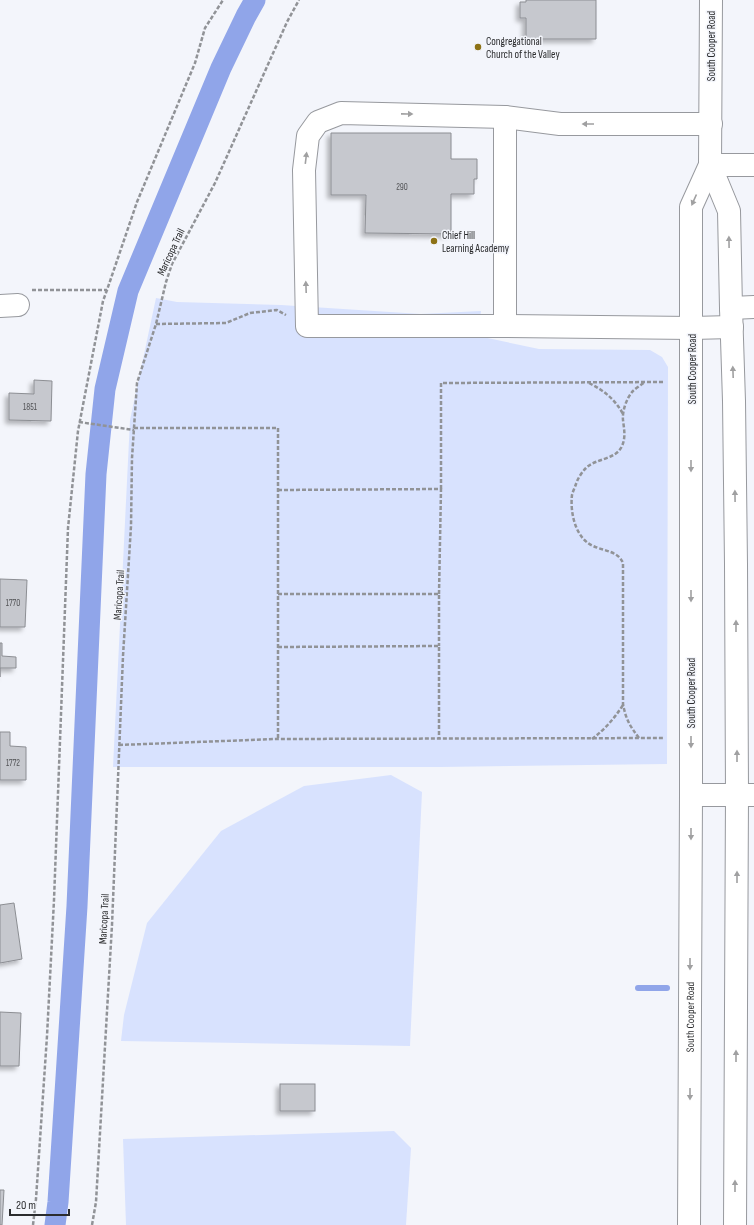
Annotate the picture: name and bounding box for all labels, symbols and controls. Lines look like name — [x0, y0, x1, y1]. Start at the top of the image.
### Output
street label: South Cooper Road — [705, 10, 718, 81]
place label: Congregational Church of the Valley — [486, 35, 560, 61]
marker: Congregational Church of the Valley — [473, 42, 483, 52]
one-way arrow — [401, 111, 413, 118]
one-way arrow — [581, 121, 594, 127]
one-way arrow — [303, 152, 309, 164]
house number: 290 — [396, 182, 408, 193]
one-way arrow — [691, 195, 697, 207]
street label: Maricopa Trail — [154, 226, 188, 278]
place label: Chief Hill Learning Academy — [442, 229, 510, 255]
one-way arrow — [726, 235, 732, 248]
marker: Chief Hill Learning Academy — [429, 236, 439, 246]
one-way arrow — [303, 280, 309, 293]
street label: South Cooper Road — [686, 333, 699, 404]
one-way arrow — [730, 366, 737, 378]
house number: 1851 — [23, 402, 38, 413]
one-way arrow — [688, 460, 694, 473]
one-way arrow — [732, 490, 739, 502]
street label: Maricopa Trail — [111, 569, 127, 621]
one-way arrow — [688, 590, 694, 603]
house number: 1770 — [6, 598, 20, 609]
one-way arrow — [733, 619, 739, 632]
street label: South Cooper Road — [685, 657, 698, 728]
one-way arrow — [688, 736, 694, 749]
one-way arrow — [734, 749, 740, 762]
house number: 1772 — [6, 758, 20, 769]
one-way arrow — [688, 828, 694, 841]
one-way arrow — [734, 870, 740, 883]
street label: Maricopa Trail — [96, 893, 112, 945]
one-way arrow — [687, 958, 693, 971]
street label: South Cooper Road — [683, 981, 697, 1052]
one-way arrow — [733, 1049, 739, 1062]
one-way arrow — [687, 1088, 693, 1101]
one-way arrow — [732, 1179, 738, 1192]
scale bar — [10, 1191, 69, 1217]
text: 20 m — [16, 1198, 36, 1213]

